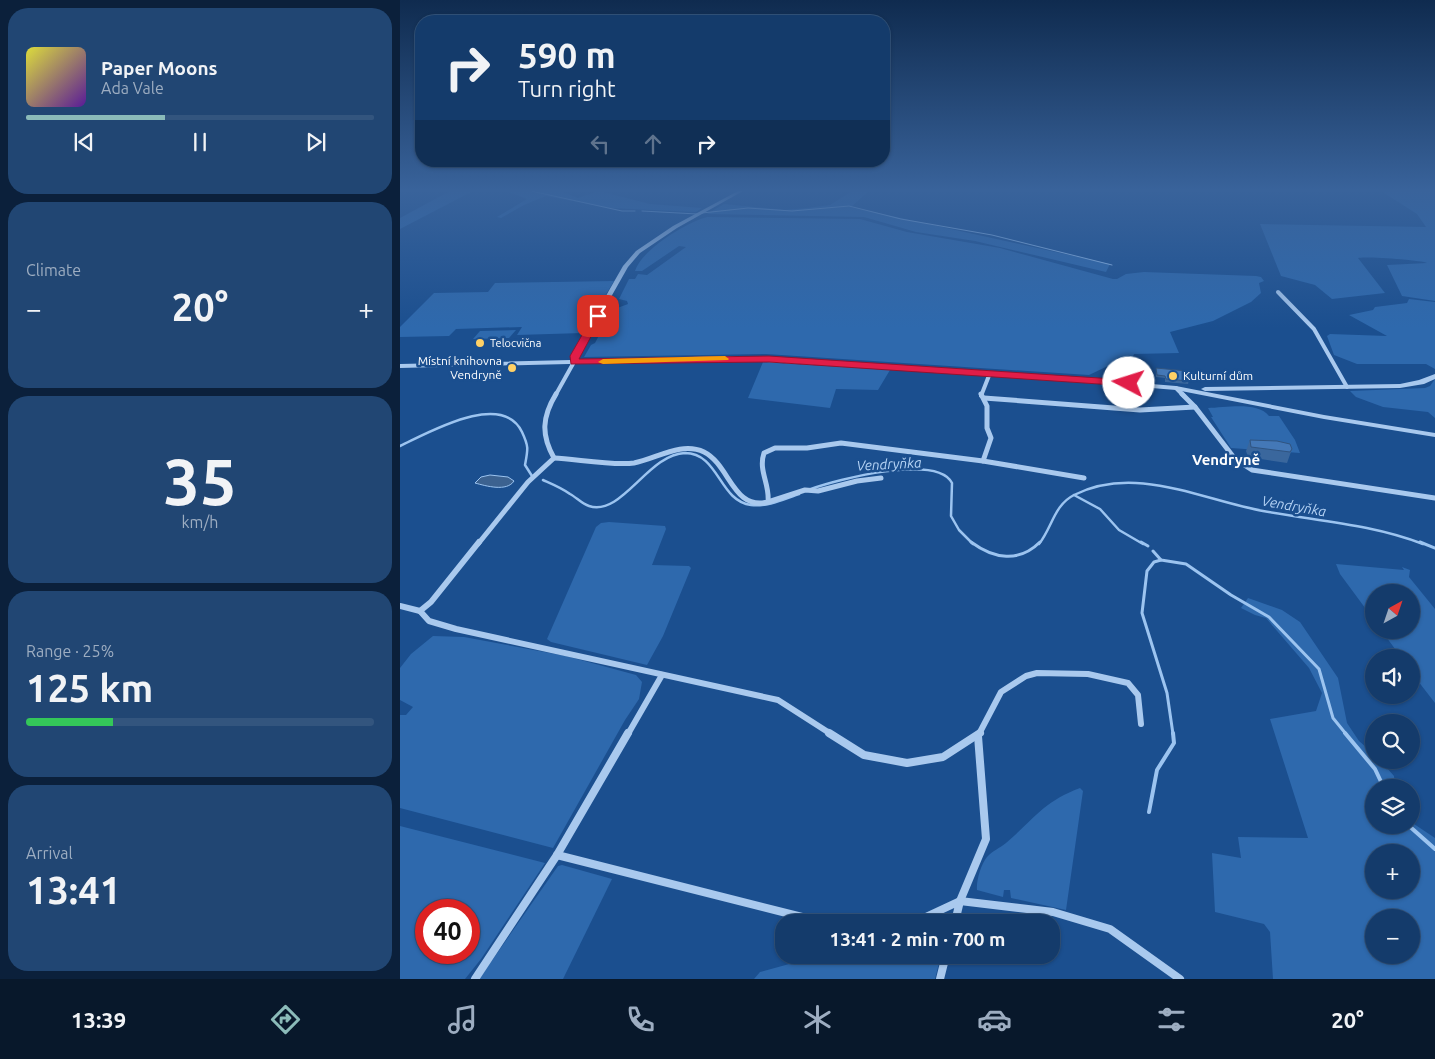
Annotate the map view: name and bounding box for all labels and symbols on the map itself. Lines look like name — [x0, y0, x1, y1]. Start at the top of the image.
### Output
pin — [577, 295, 619, 337]
marker: Telocvična — [474, 337, 486, 349]
place label: Telocvična — [490, 337, 541, 349]
place label: Místní knihovna Vendryně — [418, 354, 502, 381]
position arrow — [1102, 356, 1154, 408]
marker: Místní knihovna Vendryně — [506, 362, 518, 374]
place label: Kulturní dům — [1183, 369, 1253, 382]
marker: Kulturní dům — [1167, 370, 1179, 382]
district label: Vendryně — [1192, 451, 1260, 468]
water label: Vendryňka — [856, 454, 922, 474]
water label: Vendryňka — [1261, 492, 1328, 520]
north arrow — [1365, 584, 1420, 639]
speed limit sign: 40 — [415, 899, 480, 964]

